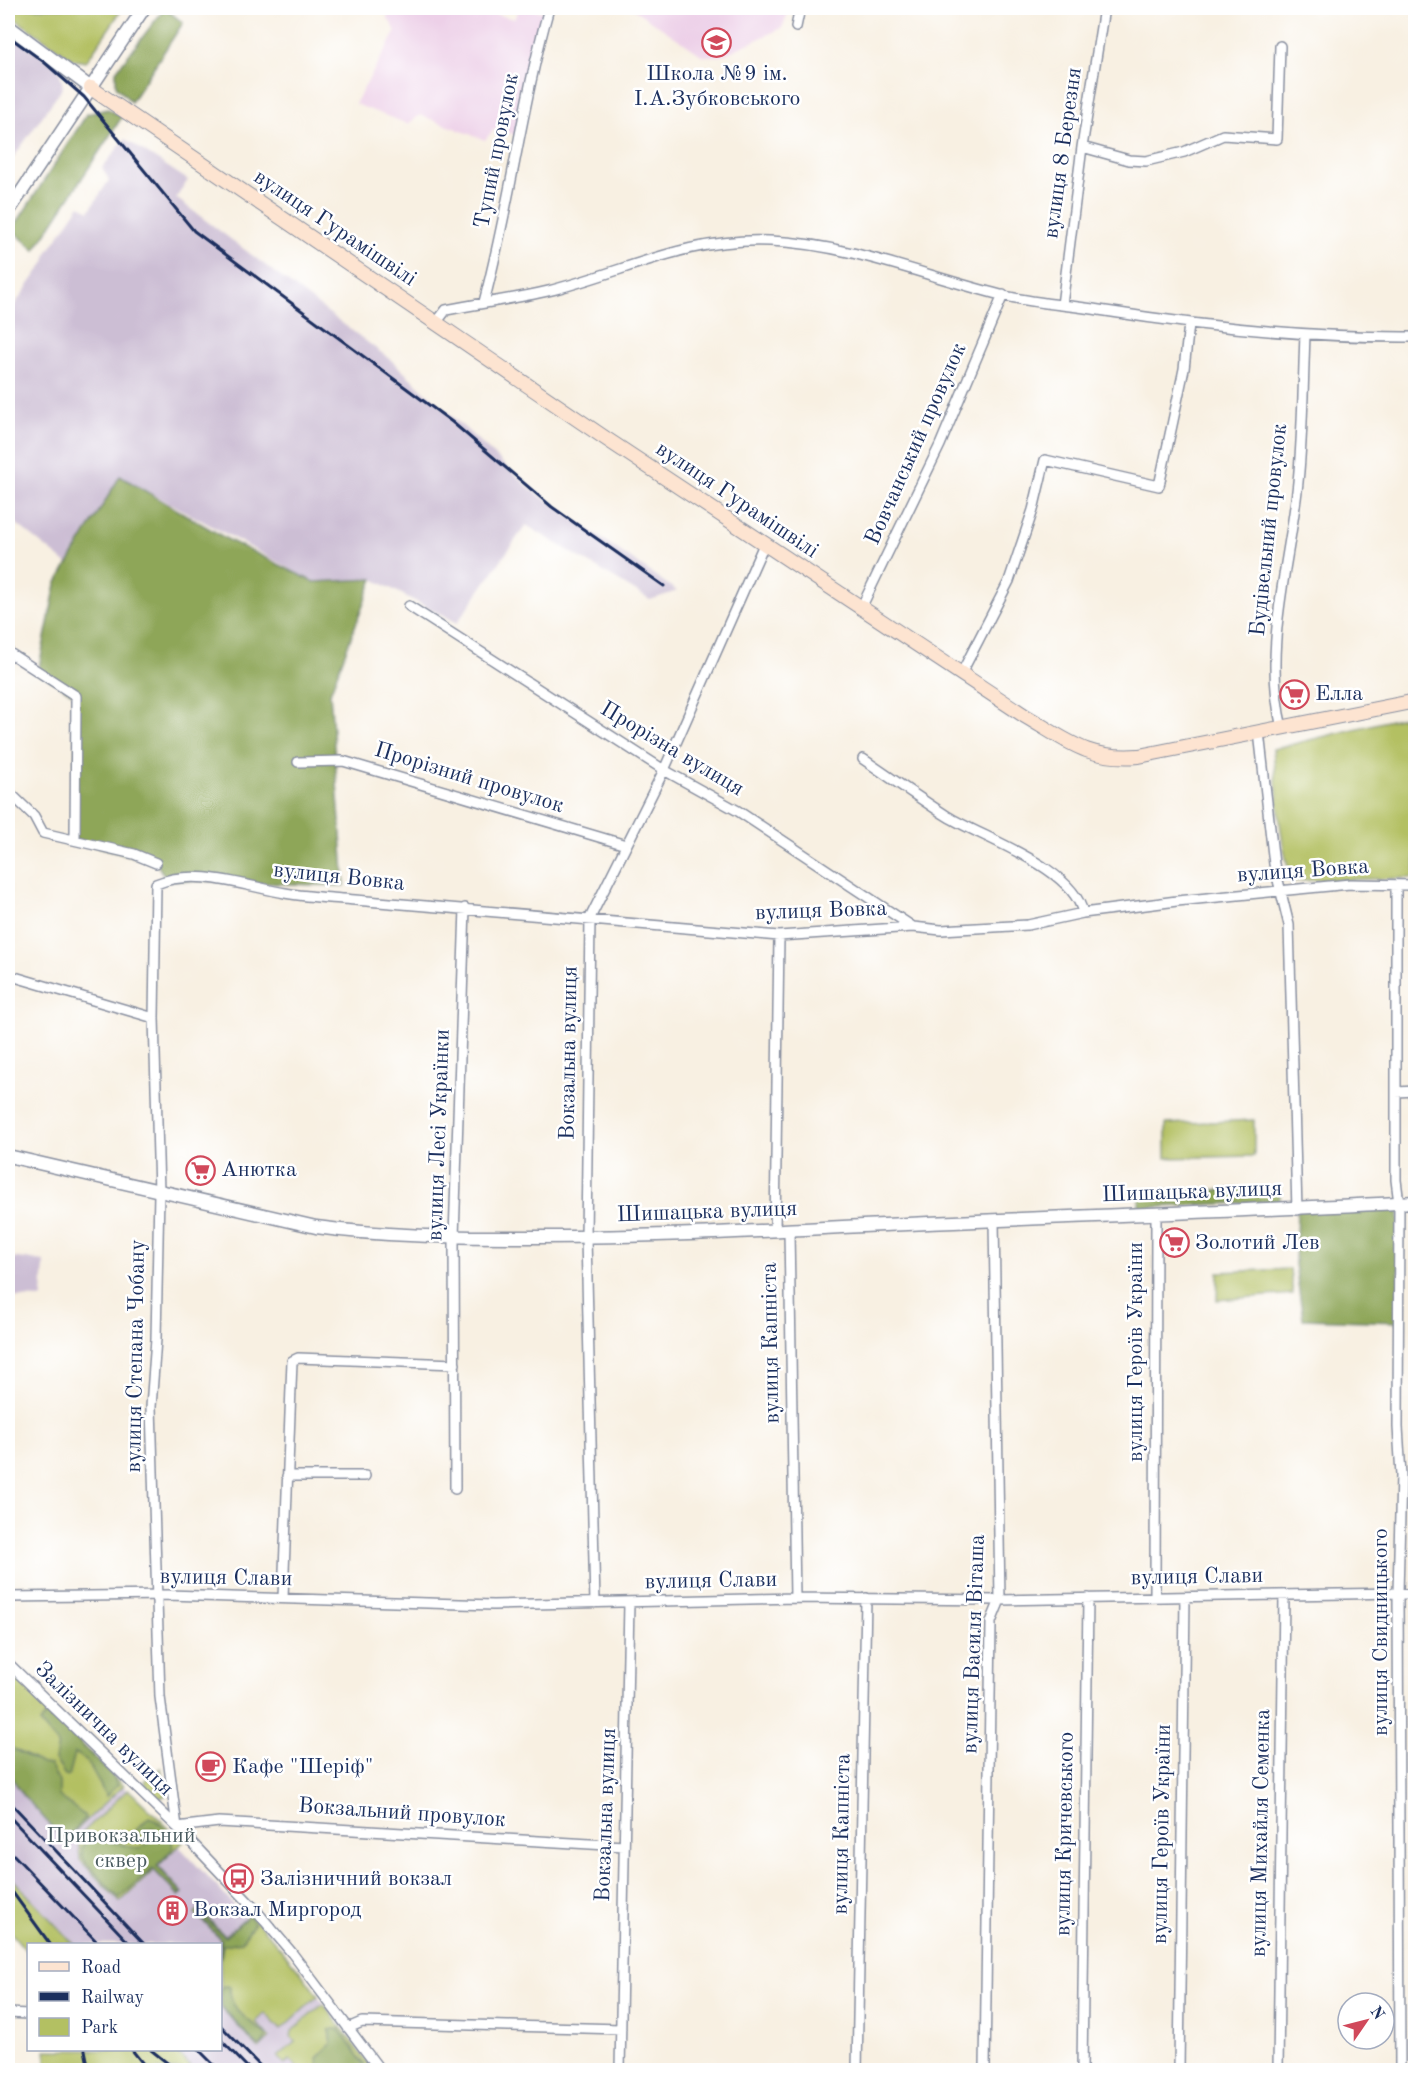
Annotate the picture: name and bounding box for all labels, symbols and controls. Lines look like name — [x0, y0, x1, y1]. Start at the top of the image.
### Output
school or university icon: Школа №9 ім. І.А.Зубковського — [701, 26, 733, 58]
place label: Школа №9 ім. І.А.Зубковського — [634, 63, 800, 110]
street label: вулиця 8 Березня — [1040, 66, 1086, 240]
street label: Тупий провулок — [471, 72, 523, 230]
street label: вулиця Гурамішвілі — [250, 166, 420, 290]
street label: Вовчанський провулок — [862, 340, 970, 548]
street label: Будівельний провулок — [1247, 422, 1291, 638]
street label: вулиця Гурамішвілі — [652, 438, 822, 562]
supermarket icon: Елла — [1278, 678, 1310, 710]
place label: Елла — [1315, 683, 1363, 705]
street label: Прорізна вулиця — [596, 698, 748, 800]
street label: Прорізний провулок — [372, 739, 566, 817]
street label: вулиця Вовка — [1236, 855, 1370, 887]
street label: вулиця Вовка — [272, 859, 406, 895]
street label: вулиця Вовка — [755, 898, 888, 924]
street label: Вокзальна вулиця — [556, 966, 582, 1140]
street label: вулиця Лесі Українки — [424, 1029, 454, 1241]
supermarket icon: Анютка — [184, 1154, 216, 1186]
place label: Анютка — [221, 1159, 297, 1181]
street label: Шишацька вулиця — [1101, 1178, 1283, 1206]
street label: Шишацька вулиця — [616, 1198, 798, 1226]
supermarket icon: Золотий Лев — [1158, 1227, 1190, 1259]
place label: Золотий Лев — [1195, 1232, 1320, 1254]
street label: вулиця Степана Чобану — [123, 1239, 149, 1473]
street label: вулиця Героїв України — [1125, 1242, 1147, 1462]
street label: вулиця Капніста — [759, 1262, 783, 1424]
street label: вулиця Свидницького — [1370, 1528, 1392, 1736]
street label: вулиця Василя Віташа — [959, 1534, 989, 1754]
street label: вулиця Слави — [1130, 1565, 1264, 1589]
street label: вулиця Слави — [159, 1566, 293, 1590]
street label: вулиця Слави — [644, 1569, 778, 1593]
street label: Залізнична вулиця — [31, 1658, 177, 1800]
street label: вулиця Михайля Семенка — [1248, 1709, 1274, 1957]
street label: вулиця Героїв України — [1149, 1724, 1175, 1944]
street label: Вокзальна вулиця — [592, 1728, 620, 1902]
street label: вулиця Кричевського — [1052, 1732, 1078, 1936]
cafe icon: Кафе "Шеріф" — [195, 1751, 227, 1783]
street label: вулиця Капніста — [830, 1753, 854, 1915]
place label: Кафе "Шеріф" — [232, 1756, 373, 1778]
street label: Вокзальний провулок — [297, 1795, 507, 1831]
park label: Привокзальний сквер — [46, 1825, 196, 1872]
bus stop icon: Залізничний вокзал — [223, 1863, 255, 1895]
place label: Залізничний вокзал — [260, 1868, 452, 1890]
building icon: Вокзал Миргород — [156, 1894, 188, 1926]
place label: Вокзал Миргород — [193, 1899, 362, 1921]
legend — [27, 1943, 222, 2051]
text: Road — [81, 1959, 121, 1977]
text: Railway — [81, 1989, 144, 2007]
north arrow — [1336, 1991, 1396, 2051]
text: N — [1367, 2004, 1387, 2024]
text: Park — [81, 2019, 118, 2037]

